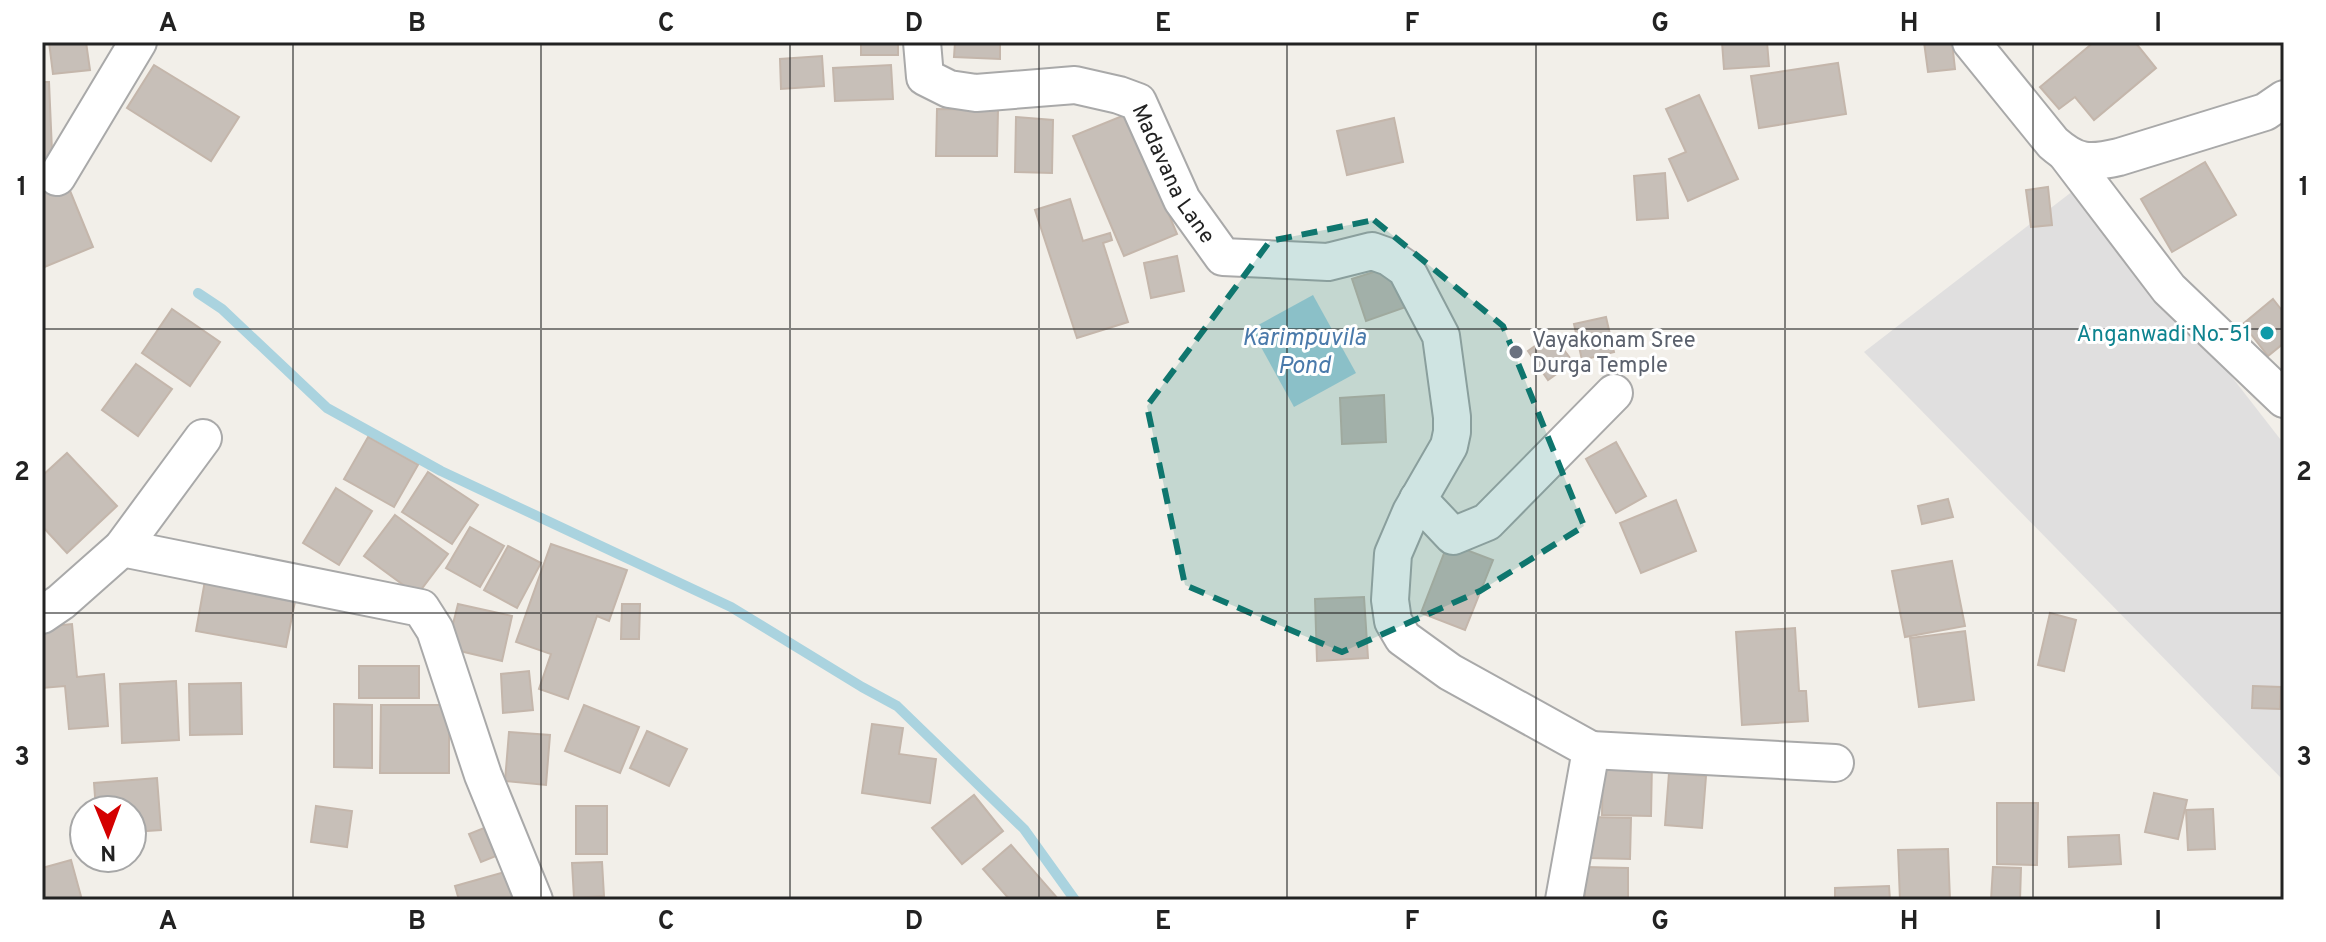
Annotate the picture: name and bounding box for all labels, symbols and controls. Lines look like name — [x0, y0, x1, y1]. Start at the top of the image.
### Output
text: A — [159, 8, 177, 41]
text: B — [408, 8, 426, 41]
text: C — [658, 8, 674, 41]
text: D — [905, 8, 923, 41]
text: E — [1155, 8, 1171, 41]
text: F — [1405, 8, 1420, 41]
text: G — [1651, 8, 1669, 41]
text: H — [1900, 8, 1918, 41]
text: I — [2154, 8, 2162, 41]
street label: Madavana Lane — [1125, 100, 1220, 249]
text: 1 — [17, 172, 27, 205]
text: 1 — [2299, 172, 2309, 205]
place label: Anganwadi No. 51 — [2076, 322, 2251, 349]
water label: Karimpuvila Pond — [1242, 324, 1367, 382]
marker: Anganwadi No. 51 — [2258, 324, 2276, 342]
place label: Vayakonam Sree Durga Temple — [1532, 328, 1696, 380]
marker: Vayakonam Sree Durga Temple — [1507, 343, 1525, 361]
text: 2 — [14, 457, 30, 490]
text: 2 — [2296, 457, 2312, 490]
text: 3 — [14, 742, 30, 775]
text: 3 — [2296, 742, 2312, 775]
north arrow — [68, 794, 148, 874]
text: N — [100, 838, 116, 865]
text: A — [159, 906, 177, 939]
text: B — [408, 906, 426, 939]
text: C — [658, 906, 674, 939]
text: D — [905, 906, 923, 939]
text: E — [1155, 906, 1171, 939]
text: F — [1405, 906, 1420, 939]
text: G — [1651, 906, 1669, 939]
text: H — [1900, 906, 1918, 939]
text: I — [2154, 906, 2162, 939]

